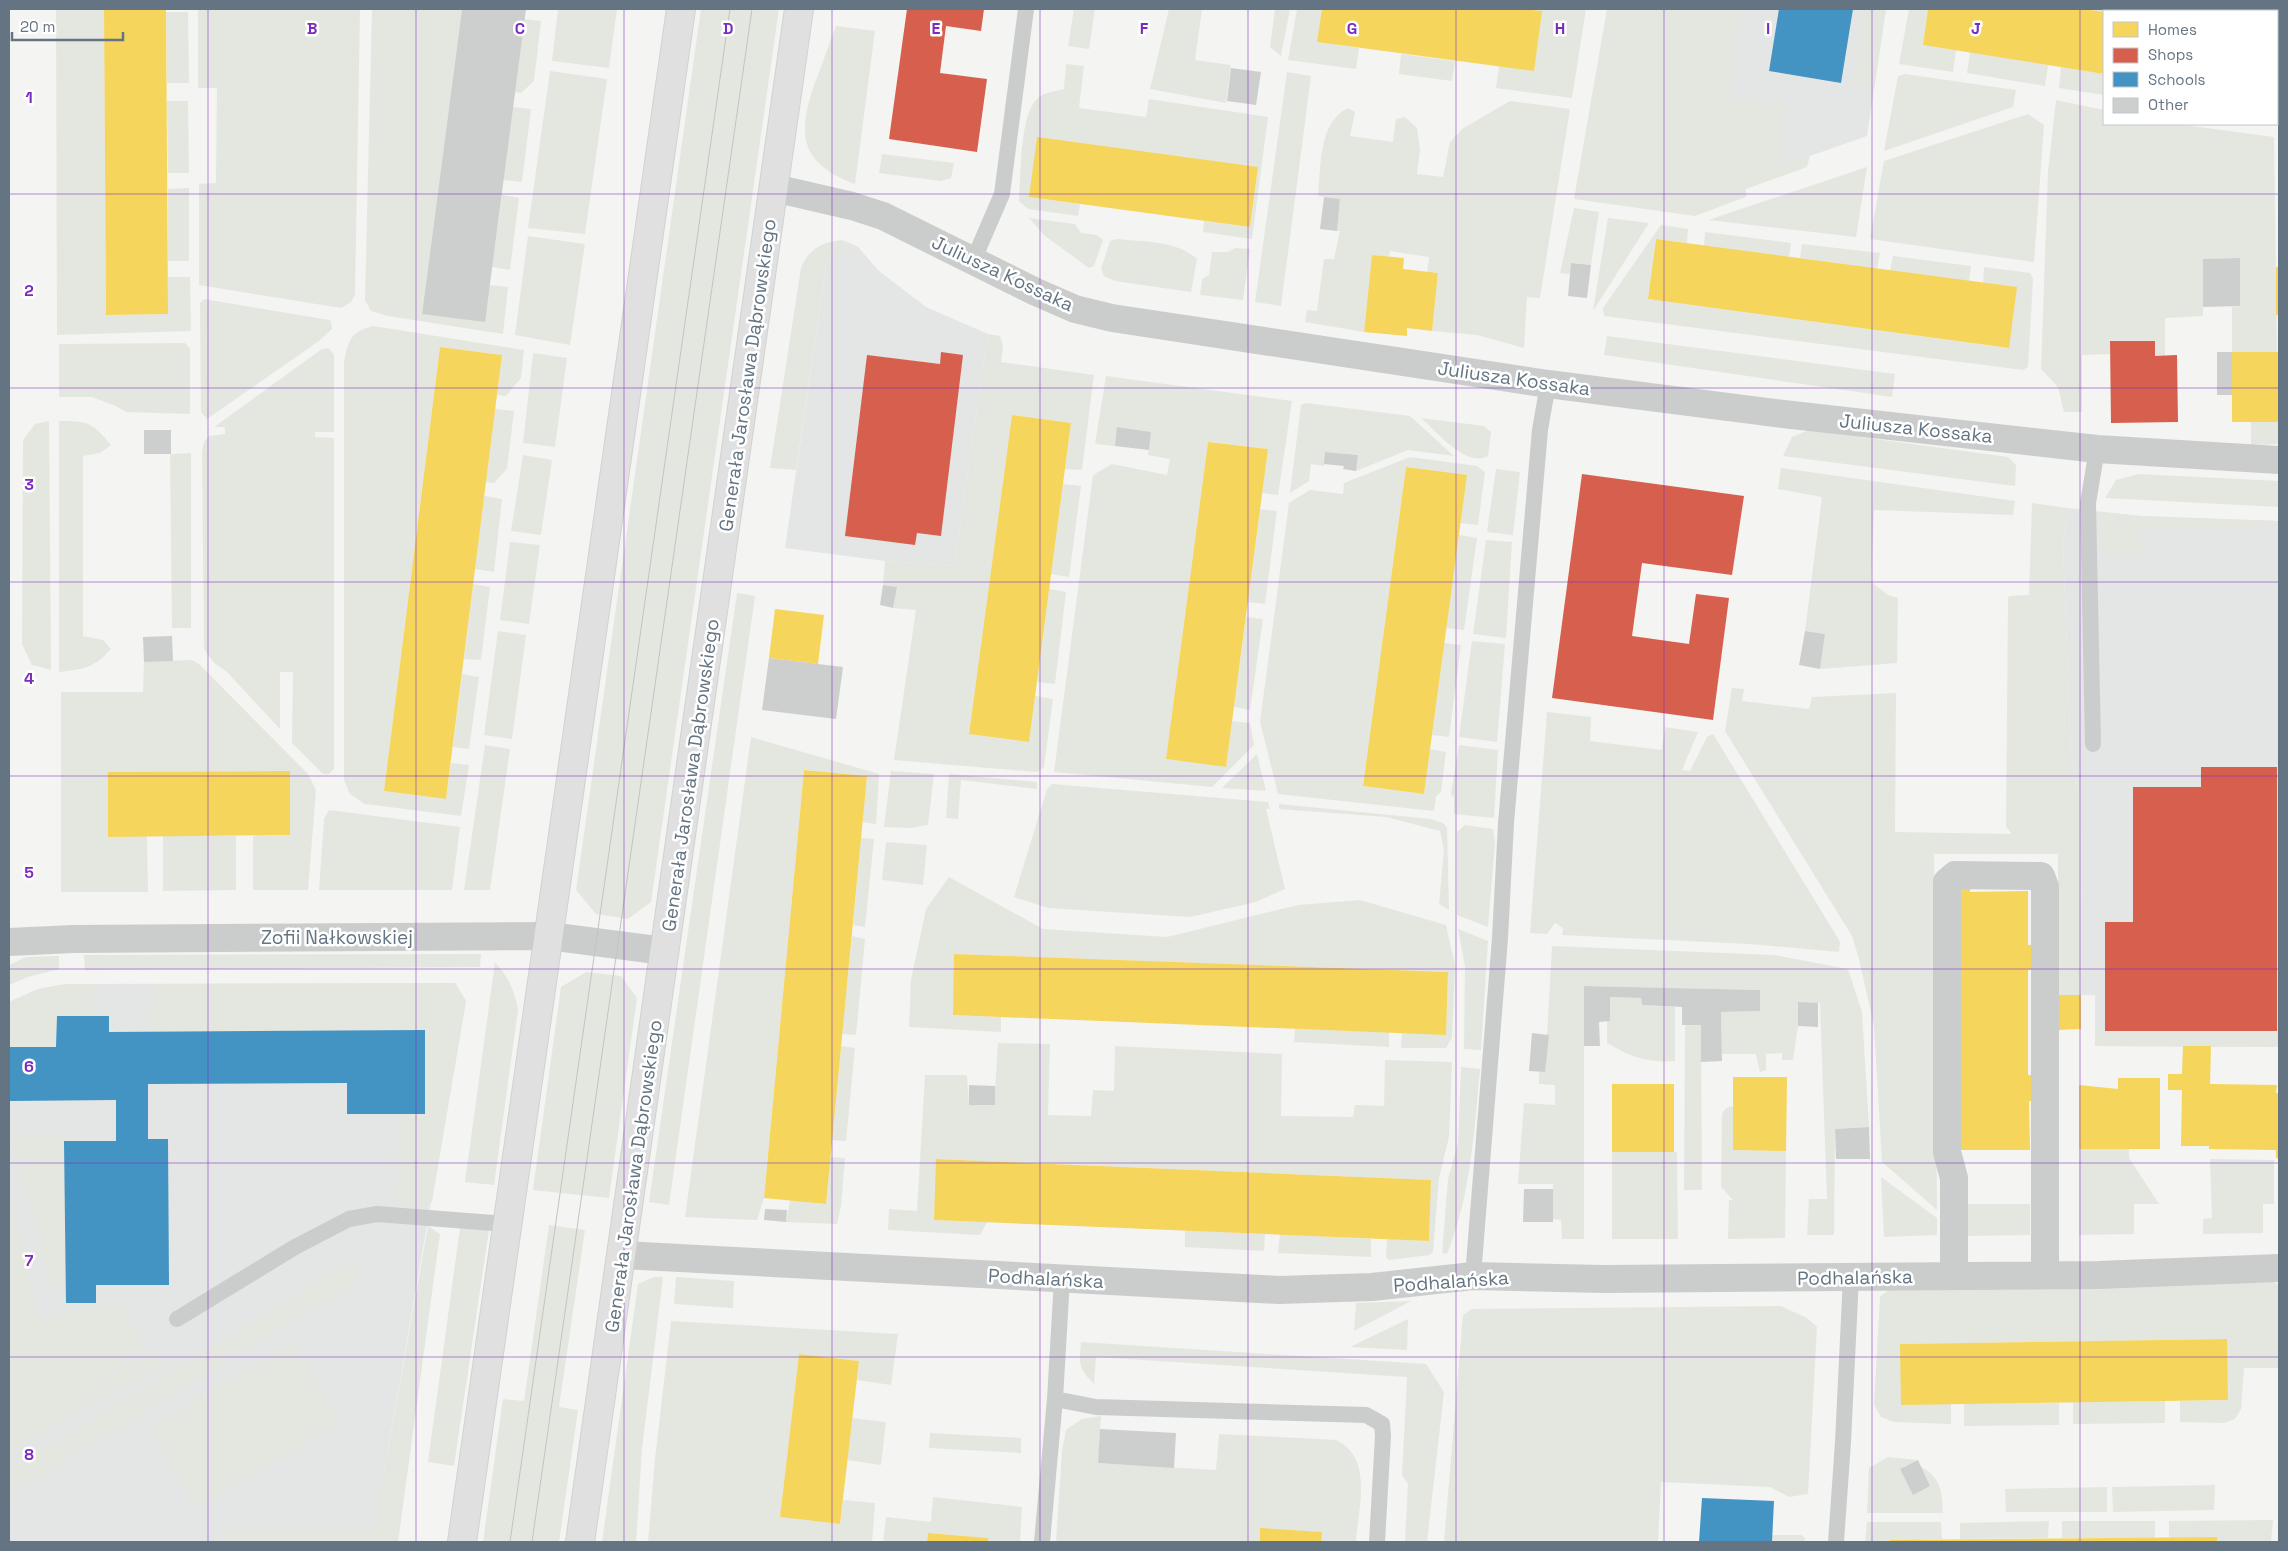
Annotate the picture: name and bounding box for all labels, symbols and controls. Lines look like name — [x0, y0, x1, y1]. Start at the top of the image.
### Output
scale bar — [12, 10, 124, 42]
legend — [2103, 10, 2278, 125]
text: 20 m — [20, 17, 55, 36]
text: B — [307, 18, 317, 39]
text: C — [515, 18, 525, 39]
text: D — [723, 18, 733, 39]
text: E — [932, 18, 941, 39]
text: F — [1140, 18, 1149, 39]
text: G — [1347, 18, 1357, 39]
text: H — [1555, 18, 1565, 39]
text: I — [1766, 18, 1770, 39]
text: J — [1971, 18, 1981, 39]
text: Homes — [2148, 20, 2197, 39]
text: Shops — [2148, 45, 2193, 64]
text: Schools — [2148, 70, 2206, 89]
text: 1 — [25, 87, 33, 108]
text: Other — [2148, 95, 2189, 114]
street label: Generała Jarosława Dąbrowskiego — [713, 217, 782, 533]
street label: Juliusza Kossaka — [928, 230, 1078, 317]
text: 2 — [24, 280, 34, 301]
street label: Juliusza Kossaka — [1436, 355, 1592, 402]
street label: Juliusza Kossaka — [1838, 408, 1994, 449]
text: 3 — [24, 474, 34, 495]
street label: Generała Jarosława Dąbrowskiego — [656, 617, 725, 933]
text: 4 — [24, 668, 34, 689]
text: 5 — [24, 862, 34, 883]
street label: Zofii Nałkowskiej — [261, 925, 413, 950]
street label: Generała Jarosława Dąbrowskiego — [599, 1018, 668, 1334]
text: 6 — [24, 1056, 34, 1077]
text: 7 — [25, 1250, 34, 1271]
street label: Podhalańska — [987, 1263, 1105, 1294]
street label: Podhalańska — [1797, 1264, 1913, 1291]
street label: Podhalańska — [1392, 1265, 1510, 1298]
text: 8 — [24, 1444, 34, 1465]

